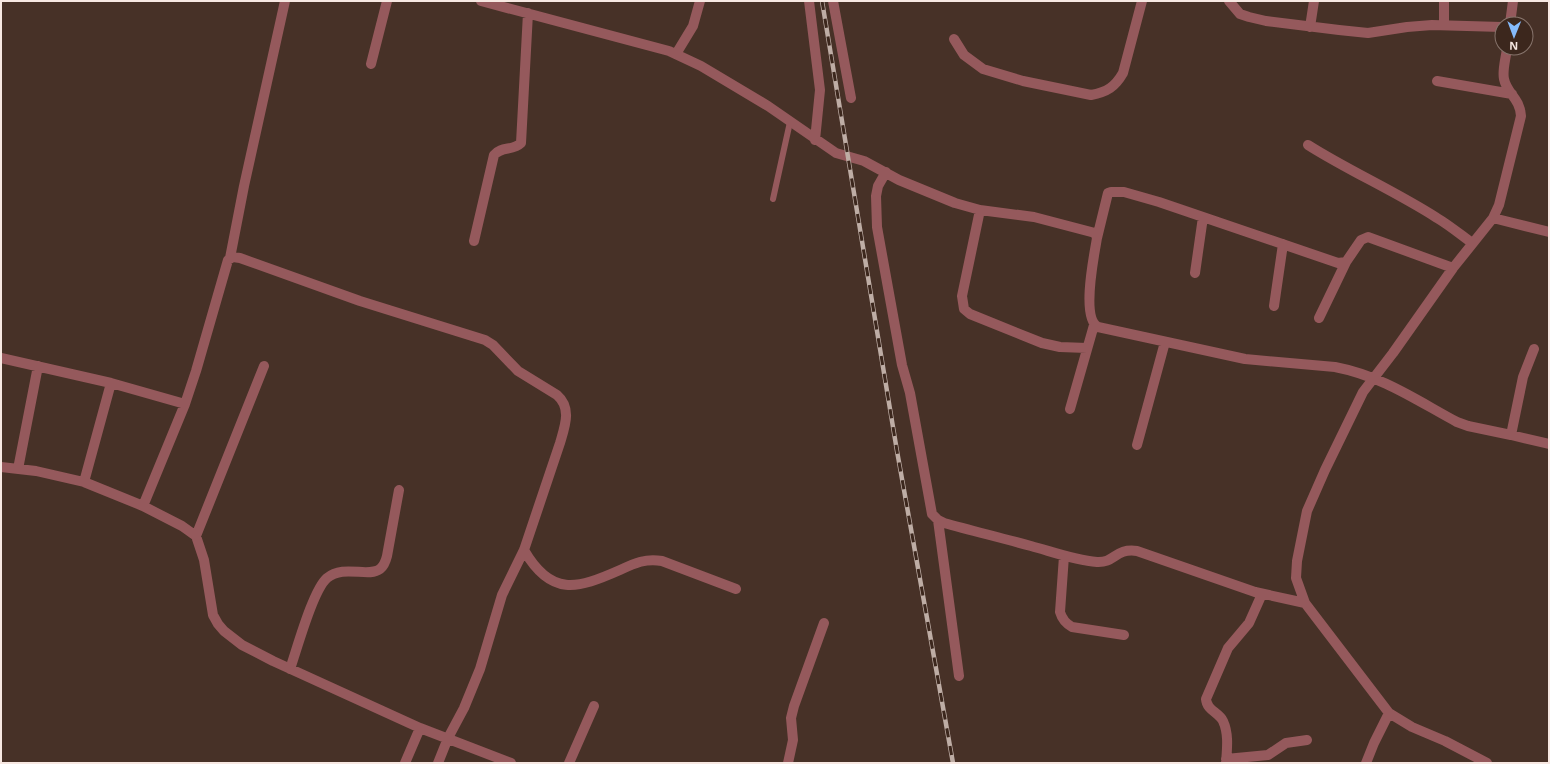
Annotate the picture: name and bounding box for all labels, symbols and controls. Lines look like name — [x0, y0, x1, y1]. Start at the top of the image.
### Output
north arrow — [1494, 16, 1534, 56]
text: N — [1509, 39, 1518, 54]

